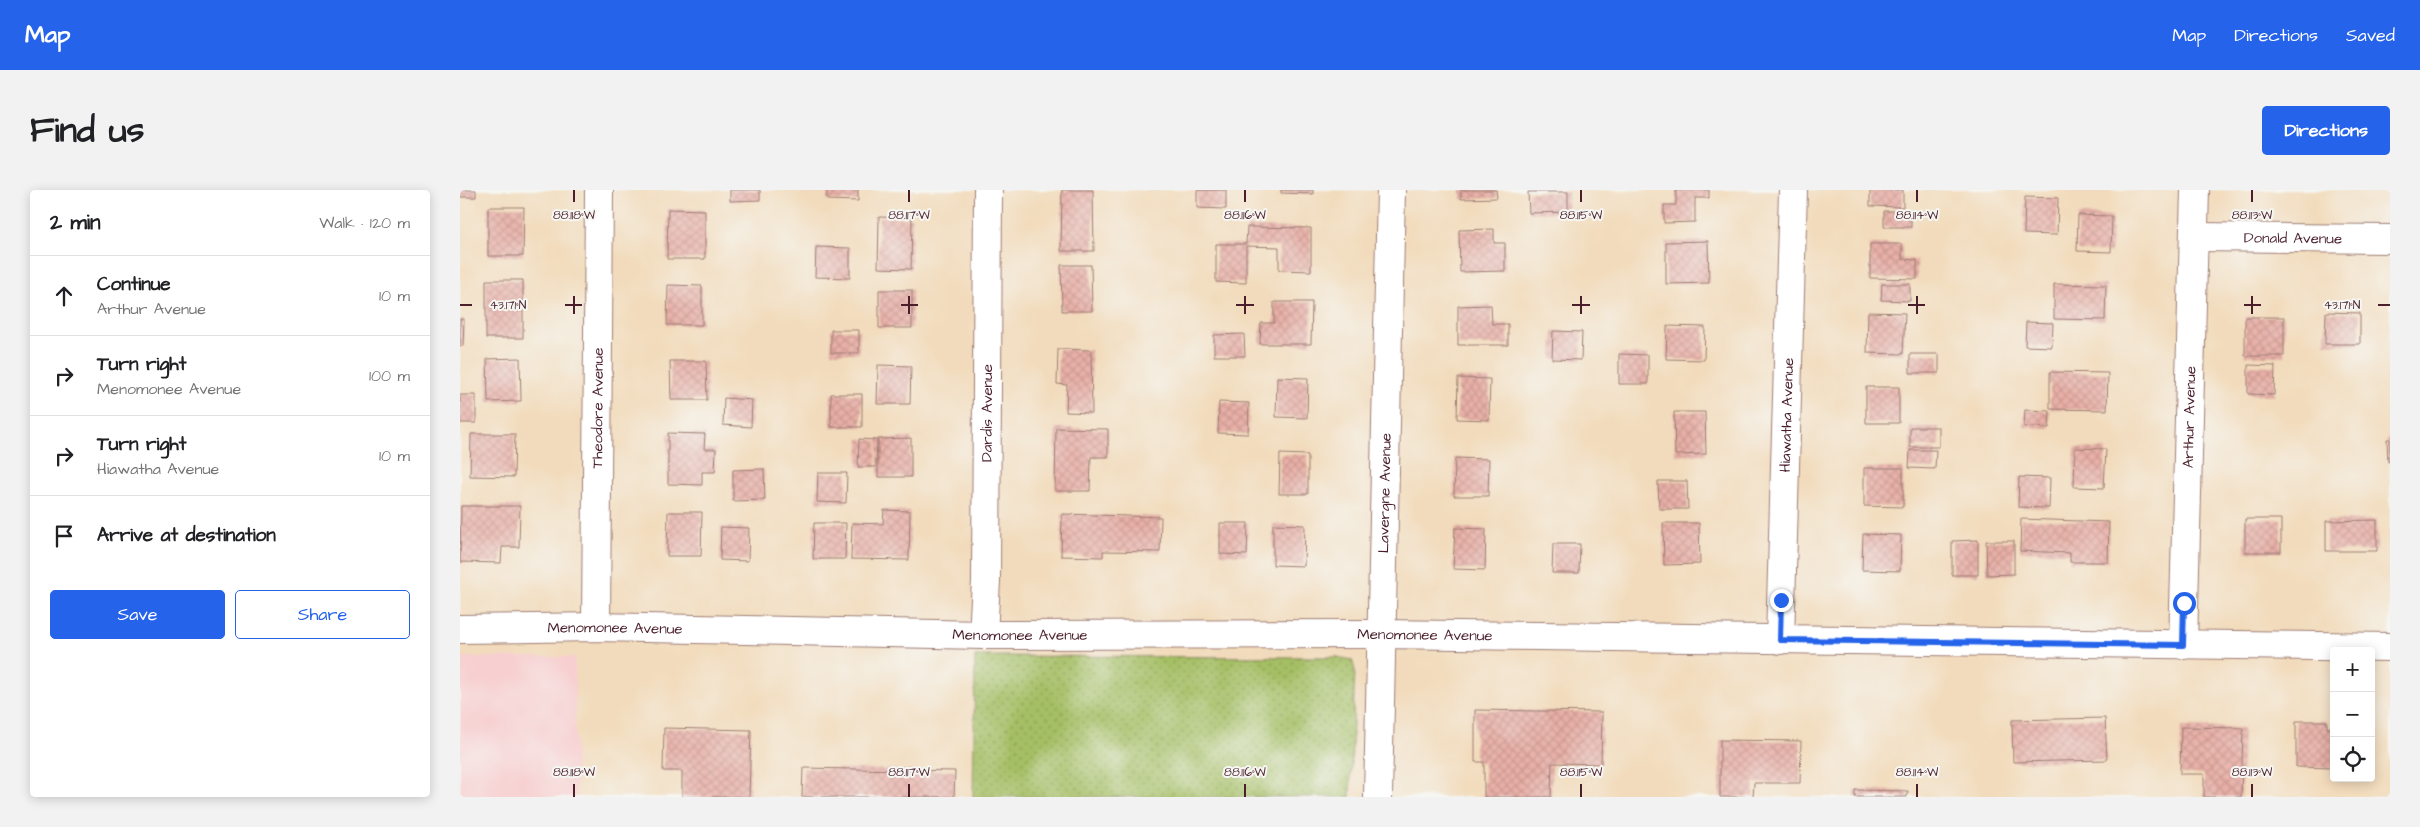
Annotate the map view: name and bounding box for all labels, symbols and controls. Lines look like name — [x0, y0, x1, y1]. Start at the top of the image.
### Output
text: Map — [25, 18, 70, 52]
text: Map — [2172, 23, 2206, 48]
text: Directions — [2234, 23, 2318, 48]
text: Saved — [2346, 23, 2395, 48]
text: Find us — [30, 106, 144, 155]
button: Directions — [2262, 106, 2390, 155]
text: 88.118°W — [553, 207, 596, 224]
text: 88.117°W — [888, 207, 931, 224]
text: 88.116°W — [1224, 207, 1267, 224]
text: 88.115°W — [1560, 207, 1603, 224]
text: 88.114°W — [1896, 207, 1939, 224]
text: 88.113°W — [2232, 207, 2273, 224]
text: 2 min — [50, 208, 100, 237]
text: Walk · 120 m — [319, 212, 410, 234]
street label: Donald Avenue — [2244, 227, 2342, 249]
text: Continue — [97, 271, 171, 298]
icon: ahead — [50, 282, 78, 310]
text: 10 m — [379, 285, 410, 307]
text: 43.171°N — [490, 297, 527, 314]
text: 43.171°N — [2324, 297, 2361, 314]
text: Arthur Avenue — [97, 298, 206, 320]
street label: Theodore Avenue — [587, 348, 608, 468]
text: Turn right — [97, 351, 186, 378]
street label: Hiawatha Avenue — [1774, 357, 1799, 473]
icon: right — [50, 362, 78, 390]
street label: Dardis Avenue — [976, 364, 998, 462]
text: 100 m — [369, 365, 410, 387]
street label: Arthur Avenue — [2177, 366, 2201, 468]
text: Menomonee Avenue — [97, 378, 241, 400]
text: Turn right — [97, 431, 186, 458]
street label: Lavergne Avenue — [1373, 433, 1396, 553]
icon: right — [50, 442, 78, 470]
text: 10 m — [379, 445, 410, 467]
text: Hiawatha Avenue — [97, 458, 219, 480]
icon: arrive — [50, 522, 78, 550]
text: Arrive at destination — [97, 522, 276, 549]
route end — [1770, 589, 1793, 612]
button: Save — [50, 590, 225, 639]
button: Share — [235, 590, 410, 639]
route start — [2173, 592, 2196, 615]
street label: Menomonee Avenue — [547, 616, 683, 639]
street label: Menomonee Avenue — [1357, 623, 1493, 646]
street label: Menomonee Avenue — [952, 624, 1087, 646]
map controls — [2330, 647, 2375, 782]
button: + — [2330, 647, 2375, 692]
button: − — [2330, 692, 2375, 737]
button: locate — [2330, 737, 2375, 782]
text: 88.118°W — [553, 764, 596, 781]
text: 88.117°W — [888, 764, 931, 781]
text: 88.116°W — [1224, 764, 1267, 781]
text: 88.115°W — [1560, 764, 1603, 781]
text: 88.114°W — [1896, 764, 1939, 781]
text: 88.113°W — [2232, 764, 2273, 781]

